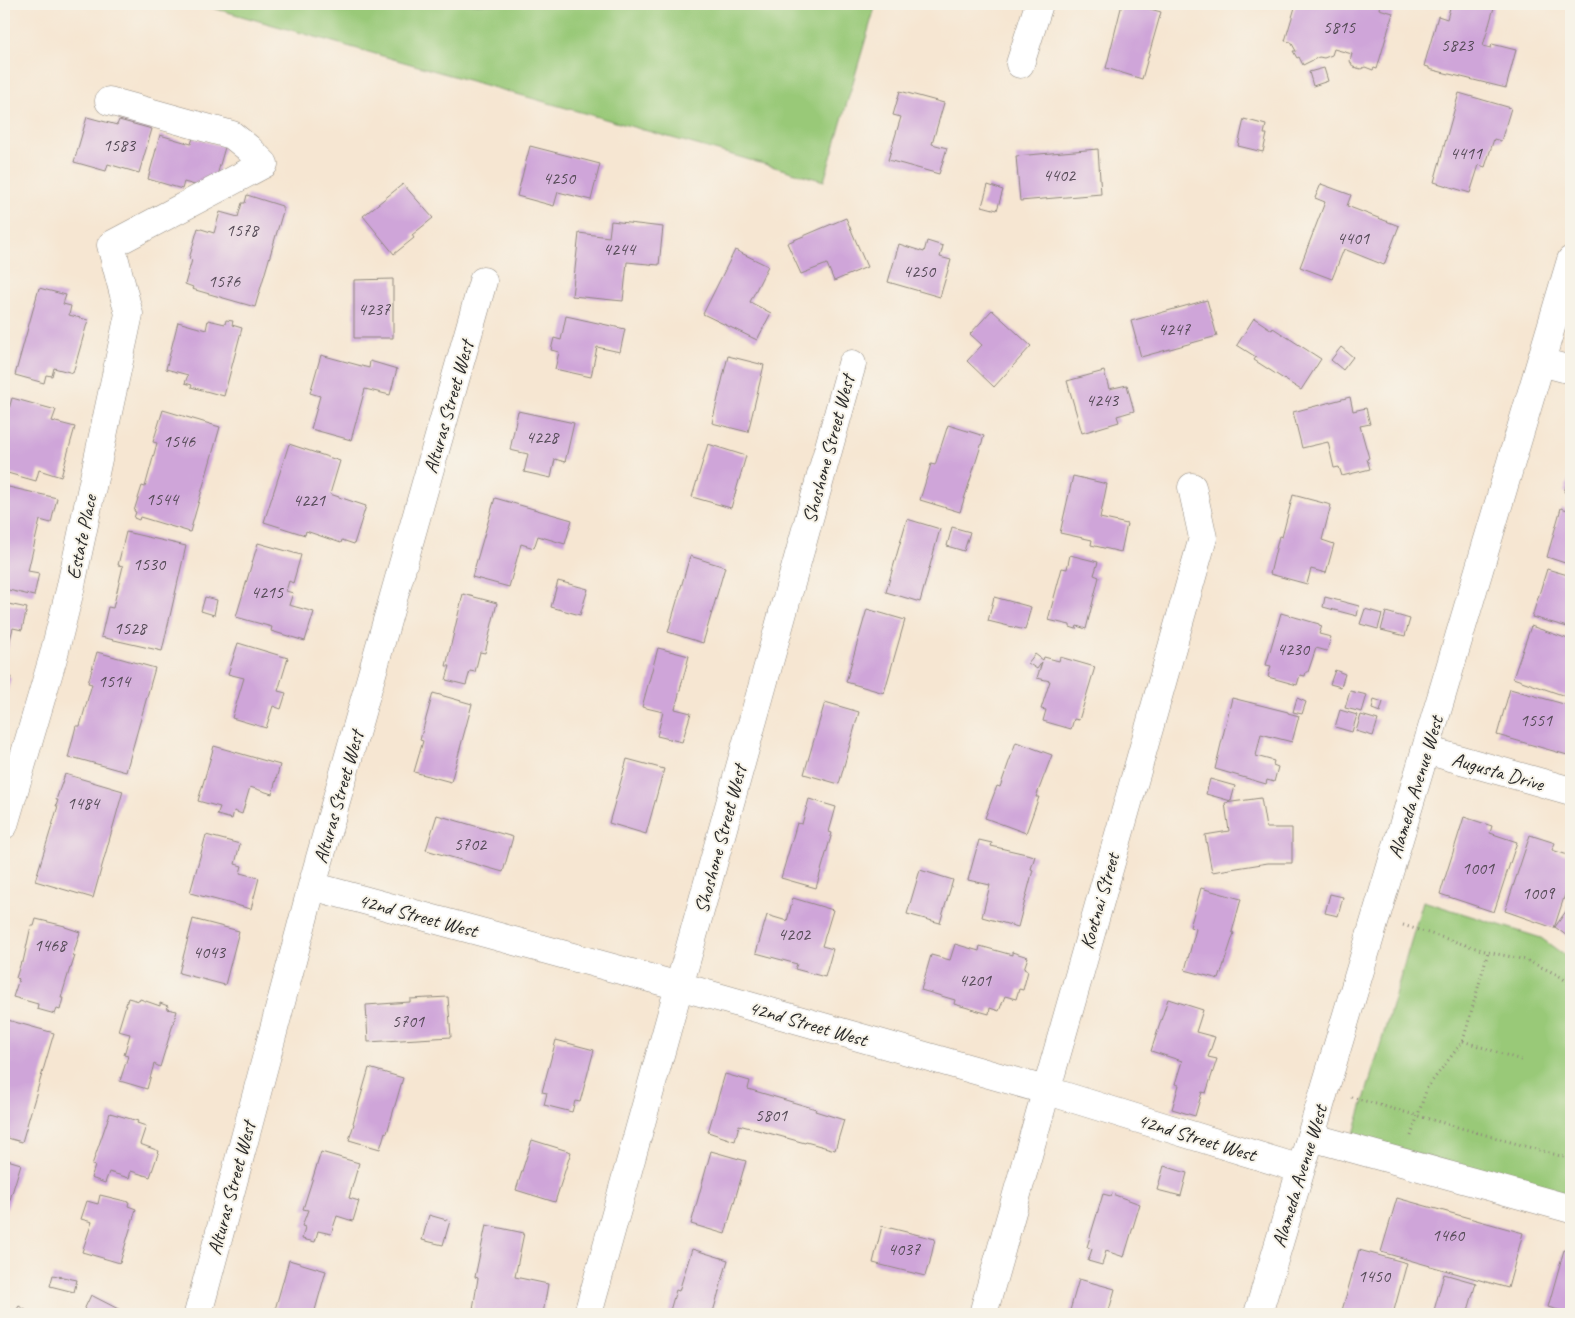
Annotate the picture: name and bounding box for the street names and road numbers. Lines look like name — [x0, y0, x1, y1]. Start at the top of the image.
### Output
street label: Alturas Street West — [418, 335, 480, 476]
street label: Shoshone Street West — [797, 369, 861, 526]
street label: Estate Place — [60, 491, 103, 581]
street label: Alameda Avenue West — [1382, 711, 1450, 861]
street label: Alturas Street West — [308, 725, 370, 866]
street label: Augusta Drive — [1449, 746, 1548, 797]
street label: Shoshone Street West — [689, 759, 753, 916]
street label: Kootnai Street — [1074, 848, 1126, 952]
street label: 42nd Street West — [356, 888, 482, 944]
street label: 42nd Street West — [746, 995, 872, 1053]
street label: Alameda Avenue West — [1266, 1100, 1334, 1250]
street label: 42nd Street West — [1135, 1108, 1261, 1168]
street label: Alturas Street West — [202, 1116, 262, 1257]

